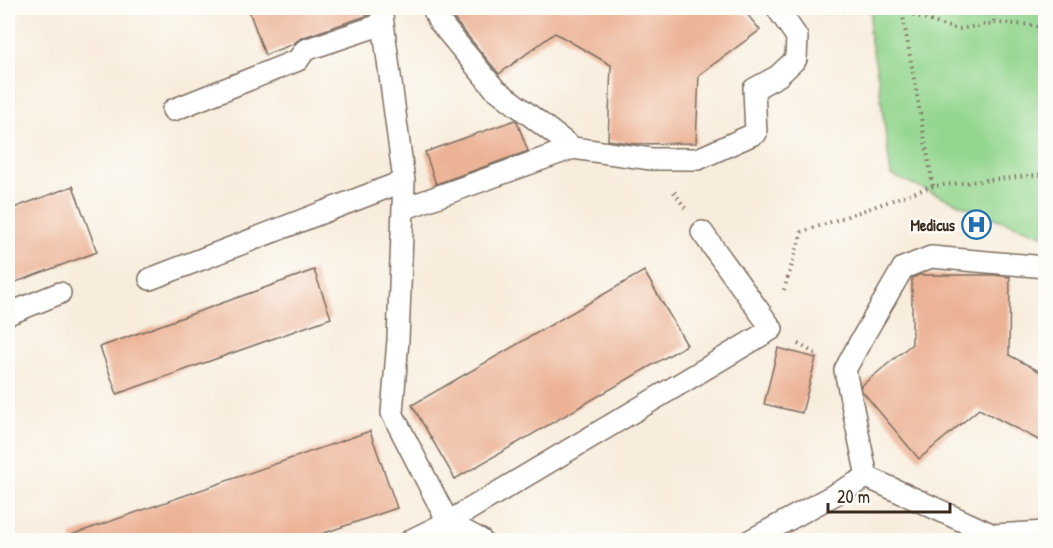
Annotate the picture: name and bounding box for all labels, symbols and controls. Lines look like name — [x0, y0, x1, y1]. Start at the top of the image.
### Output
hospital icon: Medicus — [960, 209, 992, 241]
place label: Medicus — [911, 214, 956, 236]
scale bar — [828, 476, 950, 514]
text: 20 m — [837, 484, 870, 509]

